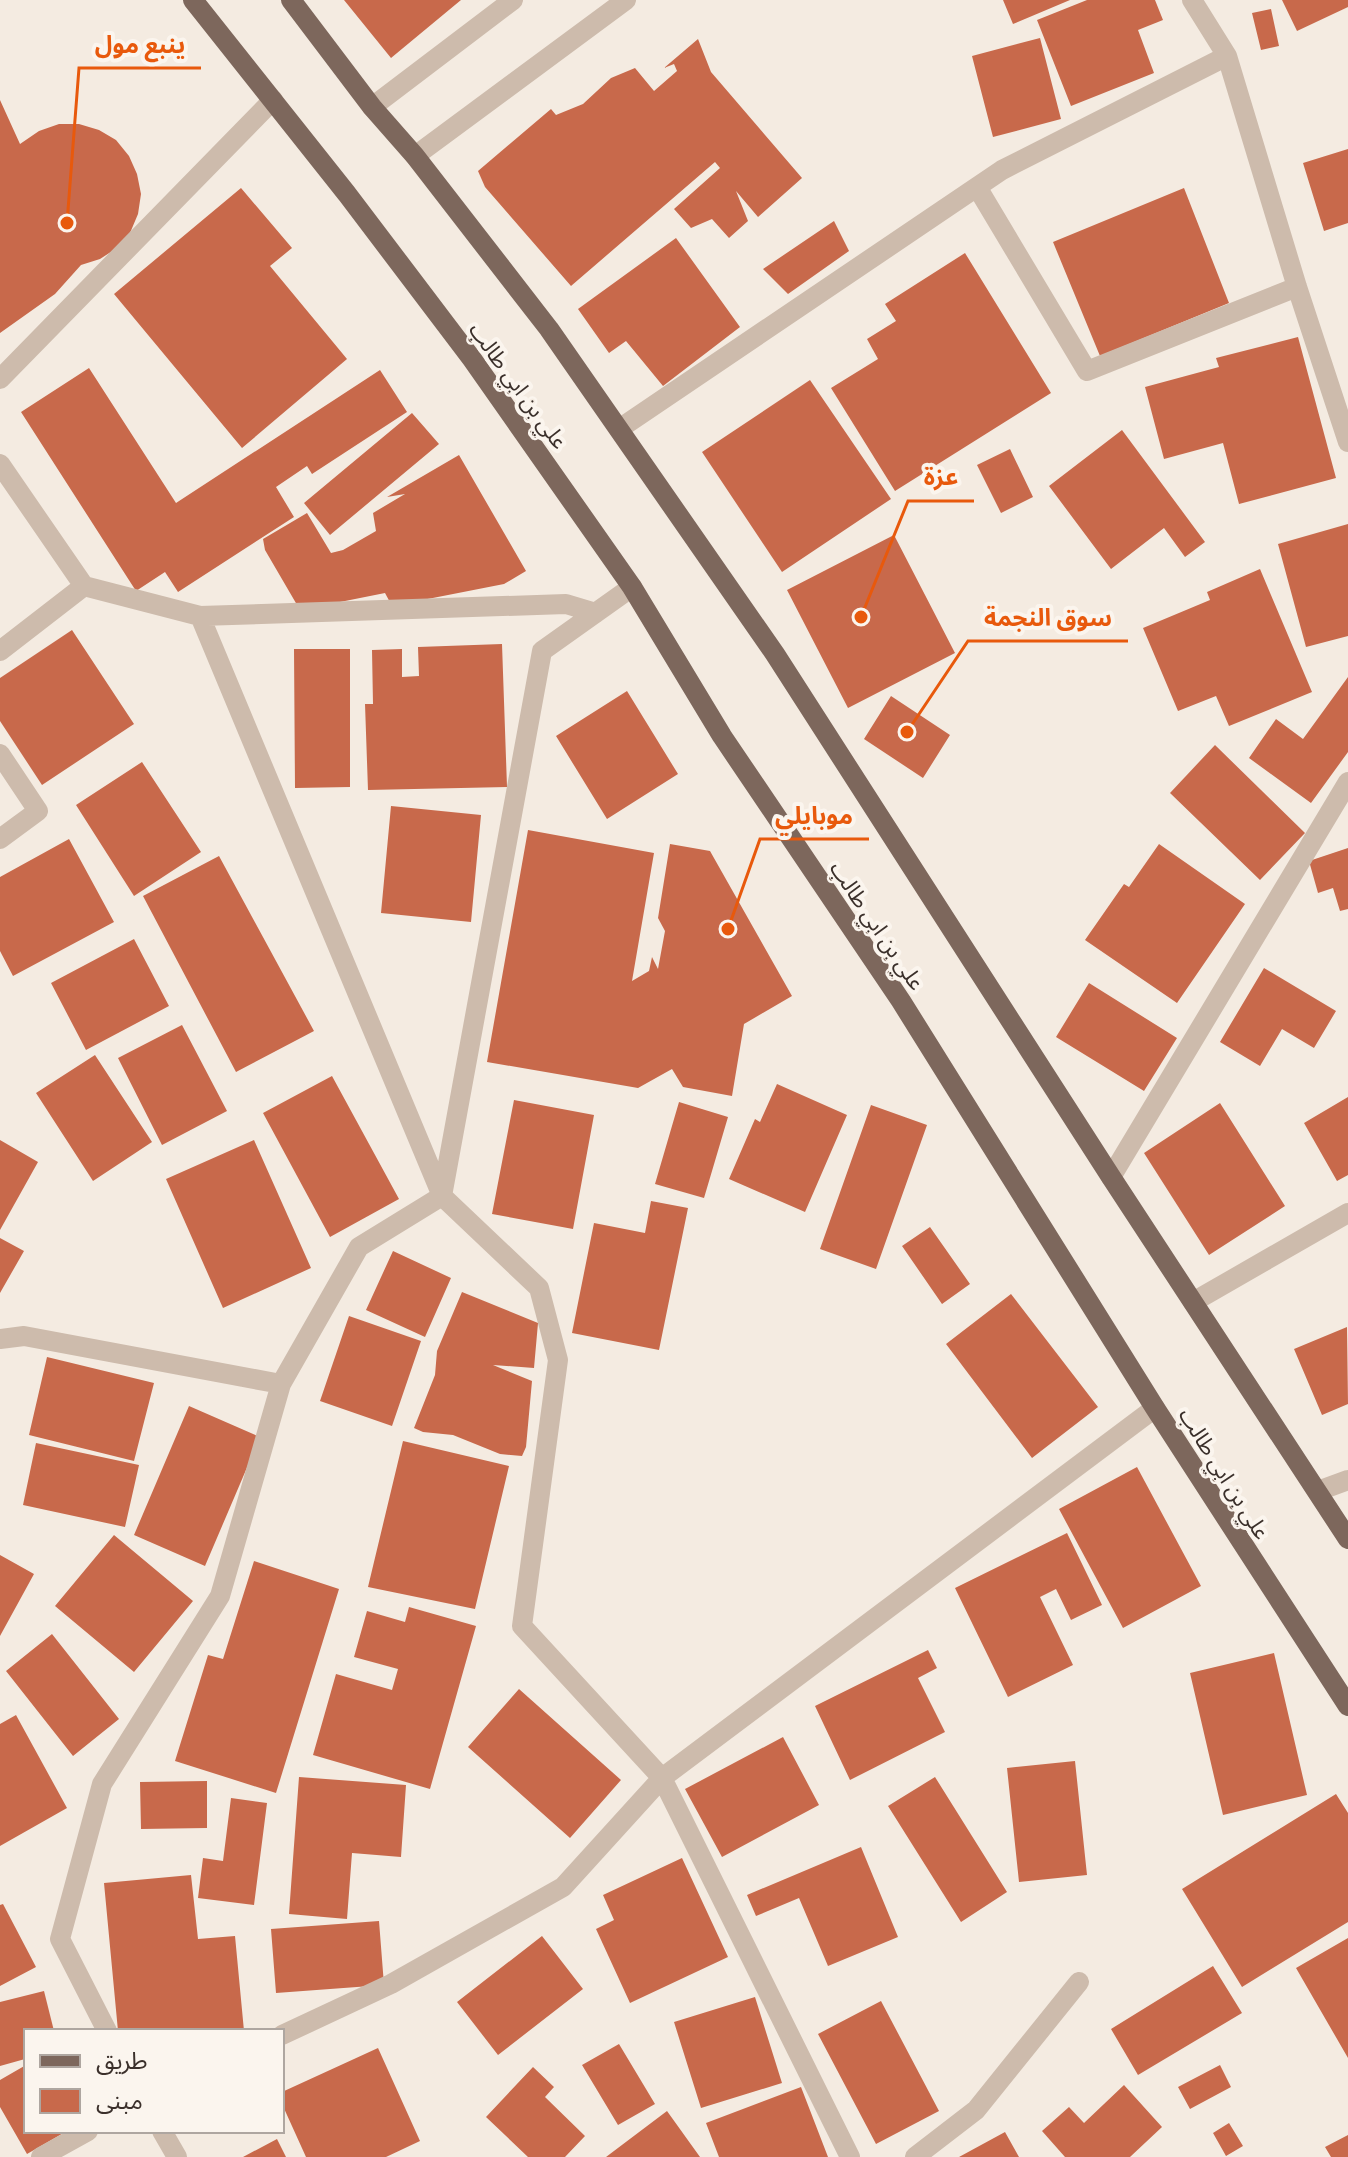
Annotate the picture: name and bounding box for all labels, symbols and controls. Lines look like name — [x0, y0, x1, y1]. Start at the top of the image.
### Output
callout: ينبع مول — [79, 20, 201, 68]
text: ينبع مول — [95, 28, 185, 63]
street label: علي بن ابي طالب — [461, 316, 575, 456]
callout: عزة — [908, 453, 974, 501]
text: عزة — [924, 460, 958, 492]
callout: سوق النجمة — [968, 593, 1128, 641]
text: سوق النجمة — [984, 601, 1112, 633]
callout: موبايلي — [760, 791, 869, 839]
text: موبايلي — [775, 799, 853, 836]
street label: علي بن ابي طالب — [822, 855, 932, 997]
street label: علي بن ابي طالب — [1170, 1402, 1277, 1546]
legend — [24, 2029, 284, 2133]
text: طريق — [96, 2044, 148, 2076]
text: مبنى — [96, 2084, 143, 2116]

